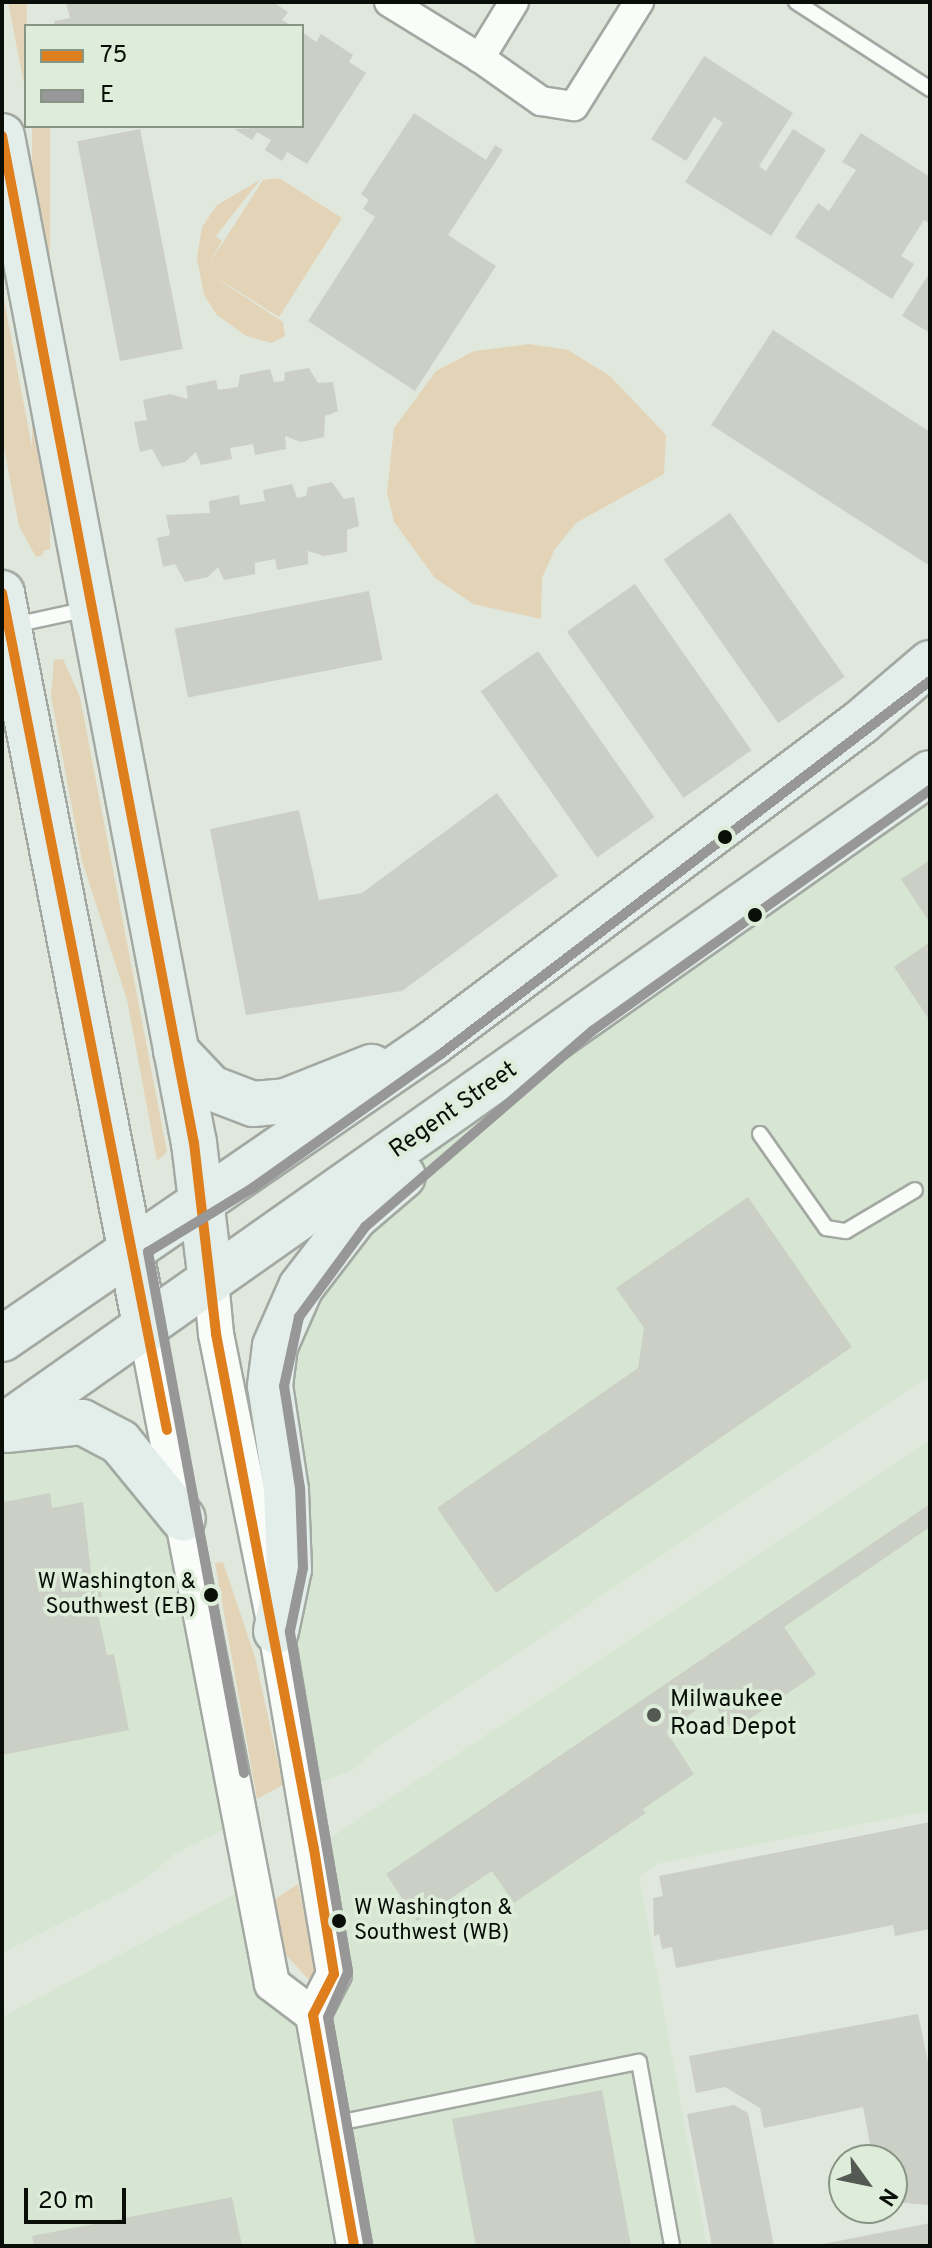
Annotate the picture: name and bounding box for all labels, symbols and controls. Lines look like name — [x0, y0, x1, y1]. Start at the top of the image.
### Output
legend — [24, 24, 304, 128]
text: 75 — [100, 41, 127, 71]
text: E — [100, 81, 114, 111]
unlabelled marker — [717, 829, 733, 845]
unlabelled marker — [747, 907, 763, 923]
street label: Regent Street — [385, 1056, 523, 1166]
place label: W Washington & Southwest (EB) — [37, 1569, 196, 1620]
marker: W Washington & Southwest (EB) — [203, 1587, 219, 1603]
place label: Milwaukee Road Depot — [670, 1687, 797, 1743]
marker: Milwaukee Road Depot — [645, 1706, 663, 1724]
place label: W Washington & Southwest (WB) — [354, 1895, 513, 1946]
marker: W Washington & Southwest (WB) — [331, 1913, 347, 1929]
north arrow — [828, 2144, 908, 2224]
scale bar — [28, 2172, 130, 2222]
text: N — [871, 2182, 902, 2210]
text: 20 m — [38, 2187, 94, 2217]

